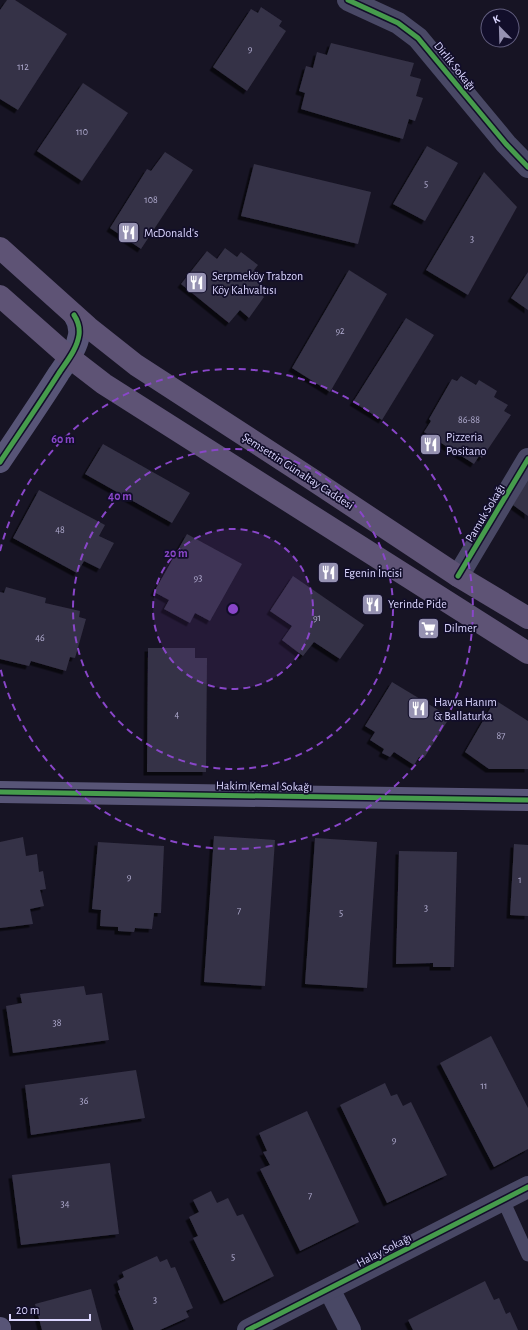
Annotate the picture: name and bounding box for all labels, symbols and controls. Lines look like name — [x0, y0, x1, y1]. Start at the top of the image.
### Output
north arrow — [480, 8, 520, 48]
text: K — [491, 13, 502, 26]
street label: Dirlik Sokağı — [432, 39, 478, 93]
house number: 9 — [248, 44, 253, 54]
house number: 112 — [17, 62, 29, 72]
house number: 110 — [76, 127, 88, 137]
house number: 5 — [424, 179, 428, 189]
house number: 108 — [144, 195, 158, 205]
restaurant icon: McDonald's — [115, 220, 141, 246]
place label: McDonald's — [144, 227, 198, 239]
house number: 3 — [470, 234, 474, 244]
restaurant icon: Serpmeköy Trabzon Köy Kahvaltısı — [183, 270, 209, 296]
place label: Serpmeköy Trabzon Köy Kahvaltısı — [212, 270, 303, 297]
house number: 92 — [335, 326, 345, 336]
house number: 86-88 — [458, 415, 480, 425]
street label: Şemsettin Günaltay Caddesi — [240, 430, 356, 512]
restaurant icon: Pizzeria Positano — [417, 431, 443, 457]
place label: Pizzeria Positano — [446, 431, 486, 457]
text: 60 m — [51, 433, 75, 445]
street label: Pamuk Sokağı — [463, 482, 507, 544]
text: 40 m — [108, 490, 132, 502]
house number: 48 — [55, 525, 65, 535]
text: 20 m — [164, 547, 188, 559]
restaurant icon: Egenin İncisi — [316, 560, 342, 586]
place label: Egenin İncisi — [344, 566, 402, 579]
house number: 93 — [194, 573, 202, 583]
restaurant icon: Yerinde Pide — [360, 591, 386, 617]
place label: Yerinde Pide — [388, 598, 447, 610]
centre of rings — [226, 602, 240, 616]
house number: 91 — [313, 613, 321, 623]
supermarket icon: Dilmer — [415, 615, 441, 641]
place label: Dilmer — [444, 622, 477, 634]
house number: 46 — [35, 633, 45, 643]
restaurant icon: Havva Hanım & Ballaturka — [405, 696, 431, 722]
place label: Havva Hanım & Ballaturka — [434, 696, 497, 722]
house number: 4 — [175, 710, 180, 720]
house number: 87 — [497, 731, 505, 741]
street label: Hakim Kemal Sokağı — [216, 779, 312, 793]
house number: 9 — [127, 872, 132, 882]
house number: 1 — [518, 875, 522, 885]
house number: 3 — [424, 903, 428, 913]
house number: 7 — [237, 906, 241, 916]
house number: 5 — [339, 908, 343, 918]
house number: 38 — [53, 1018, 62, 1028]
house number: 11 — [481, 1081, 487, 1091]
house number: 36 — [80, 1096, 89, 1106]
house number: 9 — [392, 1135, 397, 1145]
house number: 7 — [308, 1191, 312, 1201]
house number: 34 — [61, 1199, 70, 1209]
street label: Halay Sokağı — [355, 1231, 414, 1270]
house number: 5 — [231, 1252, 235, 1262]
house number: 3 — [153, 1295, 157, 1305]
scale bar — [10, 1296, 90, 1322]
text: 20 m — [16, 1304, 39, 1316]

